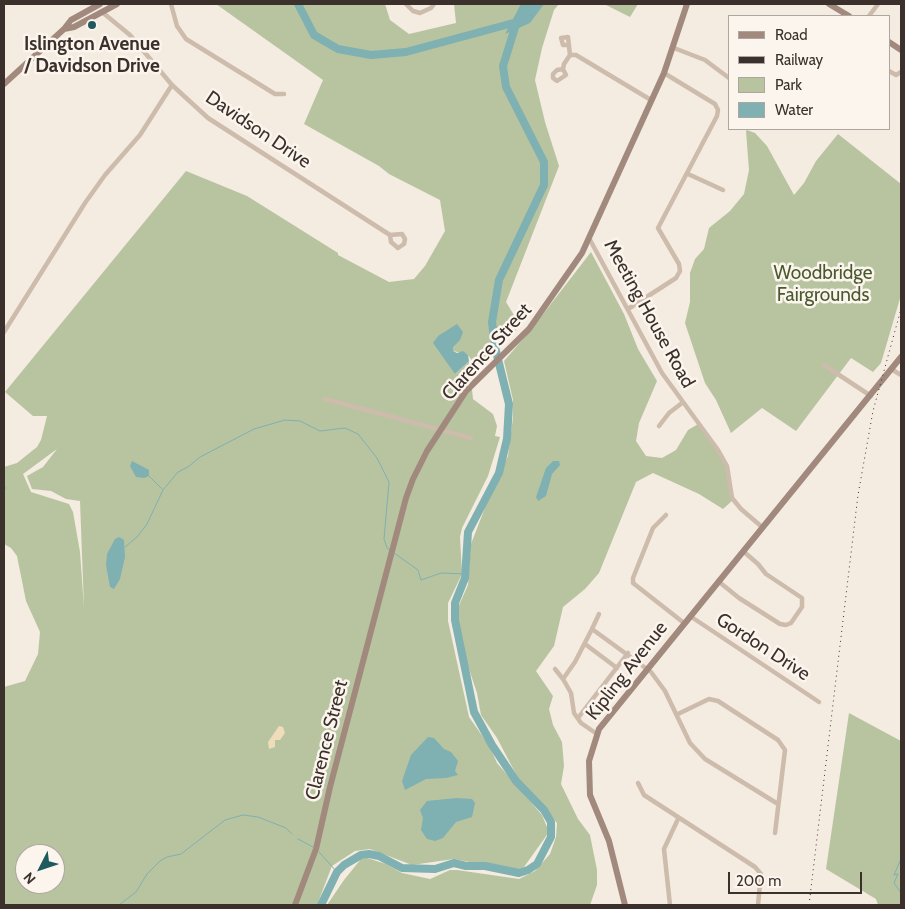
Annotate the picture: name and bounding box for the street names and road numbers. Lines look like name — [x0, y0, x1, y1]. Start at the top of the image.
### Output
street label: Davidson Drive — [201, 86, 315, 174]
street label: Meeting House Road — [599, 236, 699, 392]
street label: Clarence Street — [437, 299, 537, 405]
street label: Gordon Drive — [712, 608, 814, 686]
street label: Kipling Avenue — [581, 617, 673, 725]
street label: Clarence Street — [301, 678, 353, 802]

